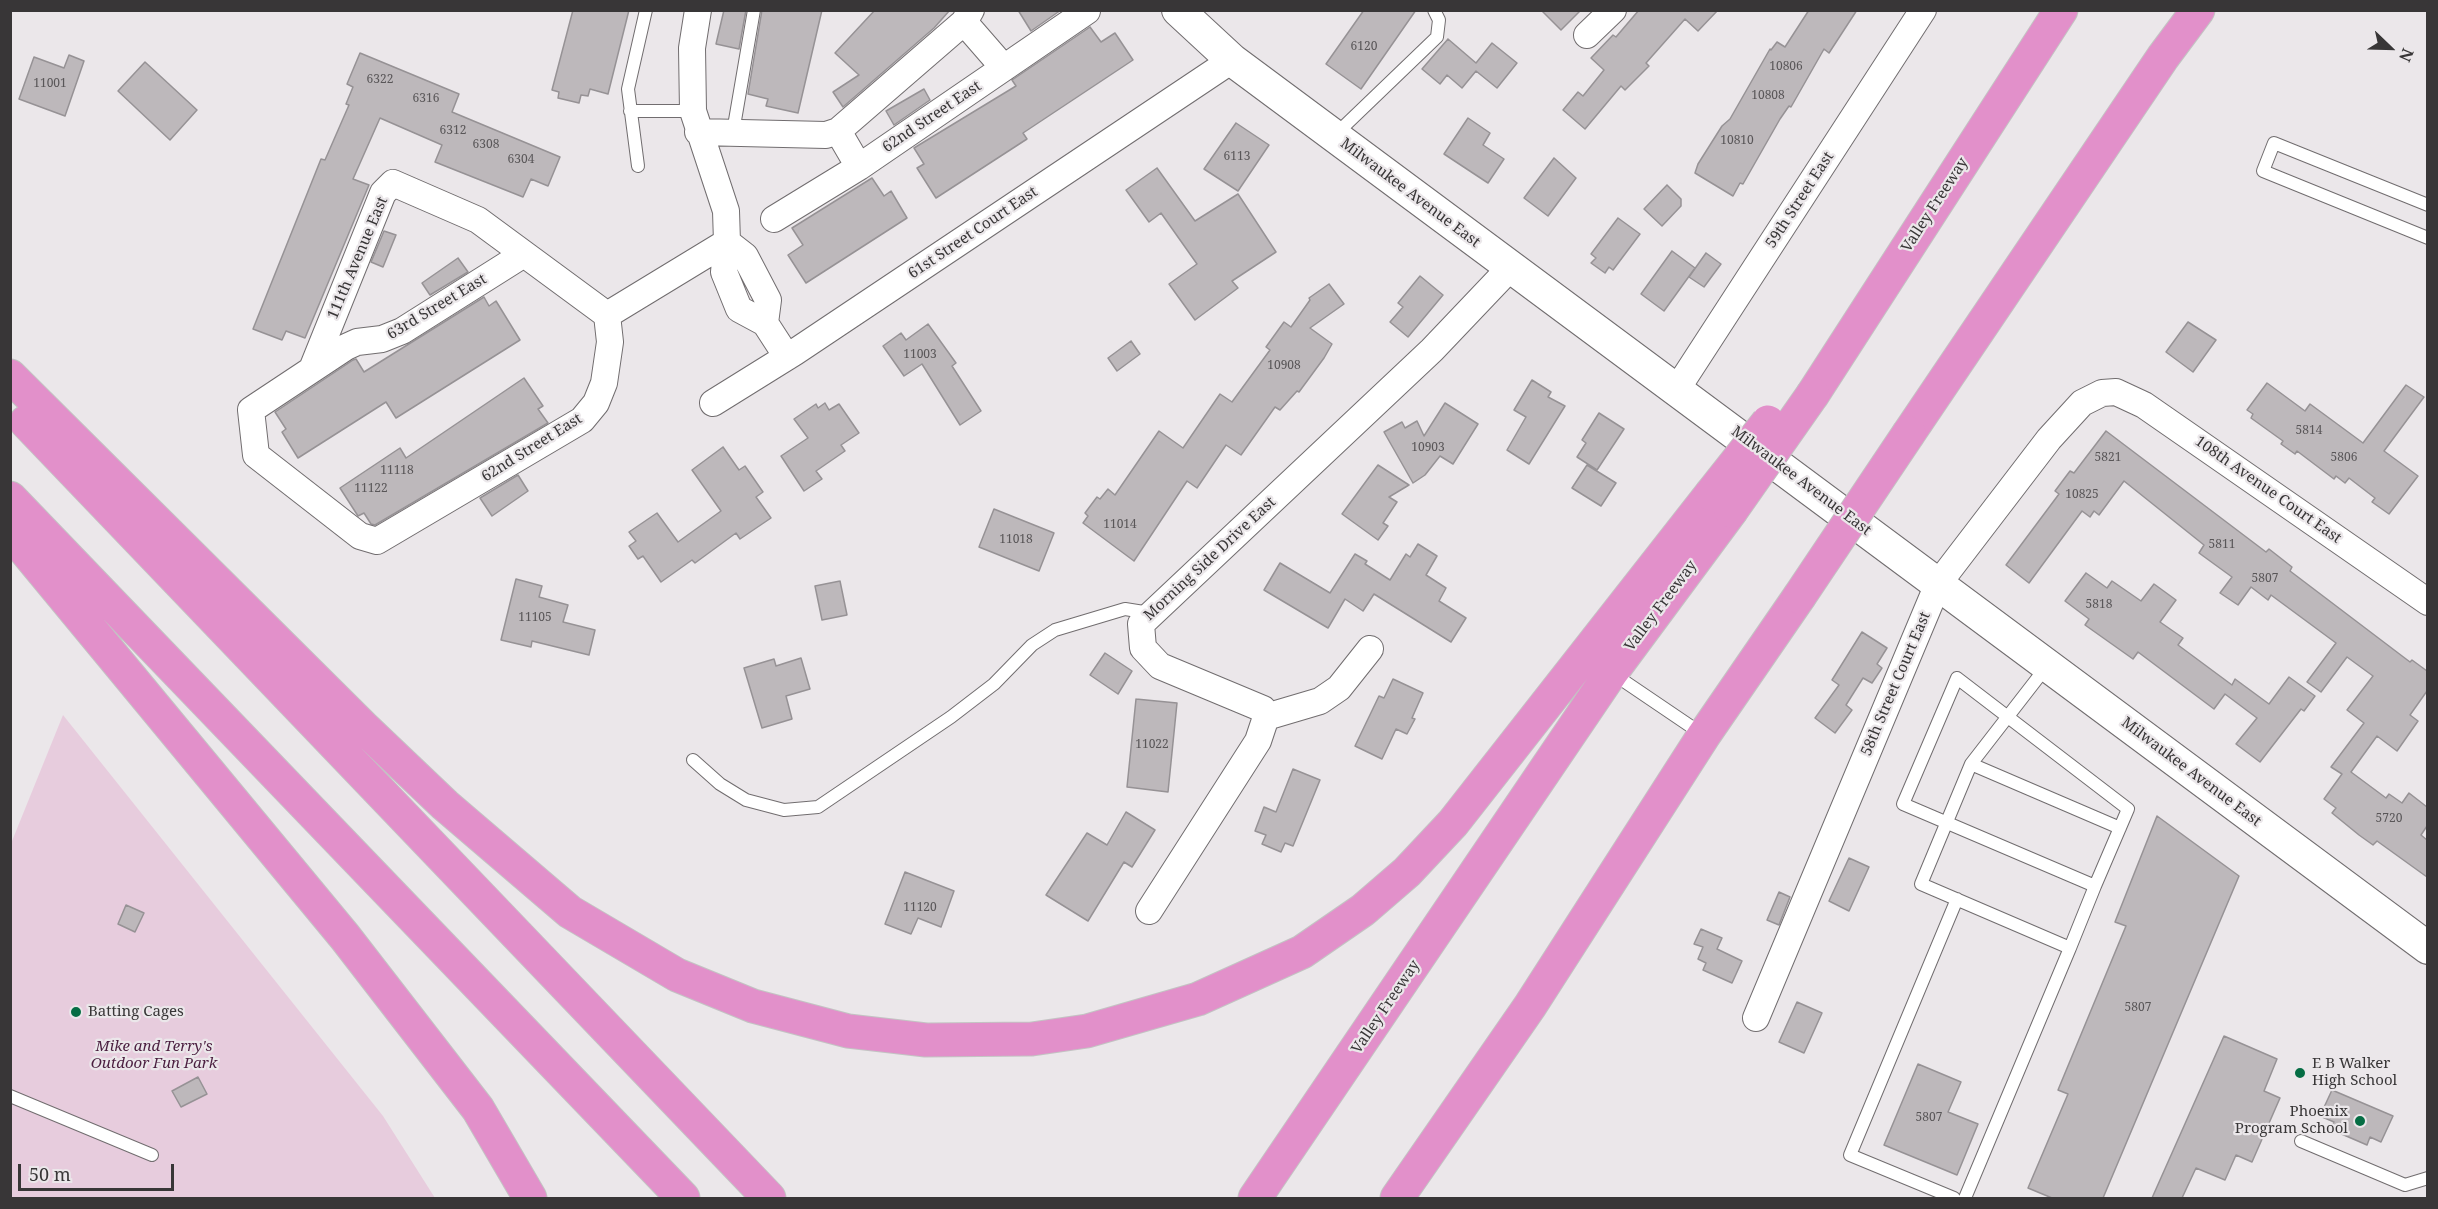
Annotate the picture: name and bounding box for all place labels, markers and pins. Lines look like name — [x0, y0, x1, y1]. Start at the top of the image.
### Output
place label: Batting Cages — [88, 1003, 184, 1021]
marker: Batting Cages — [69, 1005, 83, 1019]
place label: E B Walker High School — [2312, 1055, 2397, 1090]
marker: E B Walker High School — [2293, 1066, 2307, 1080]
place label: Phoenix Program School — [2235, 1103, 2348, 1138]
marker: Phoenix Program School — [2353, 1114, 2367, 1128]

